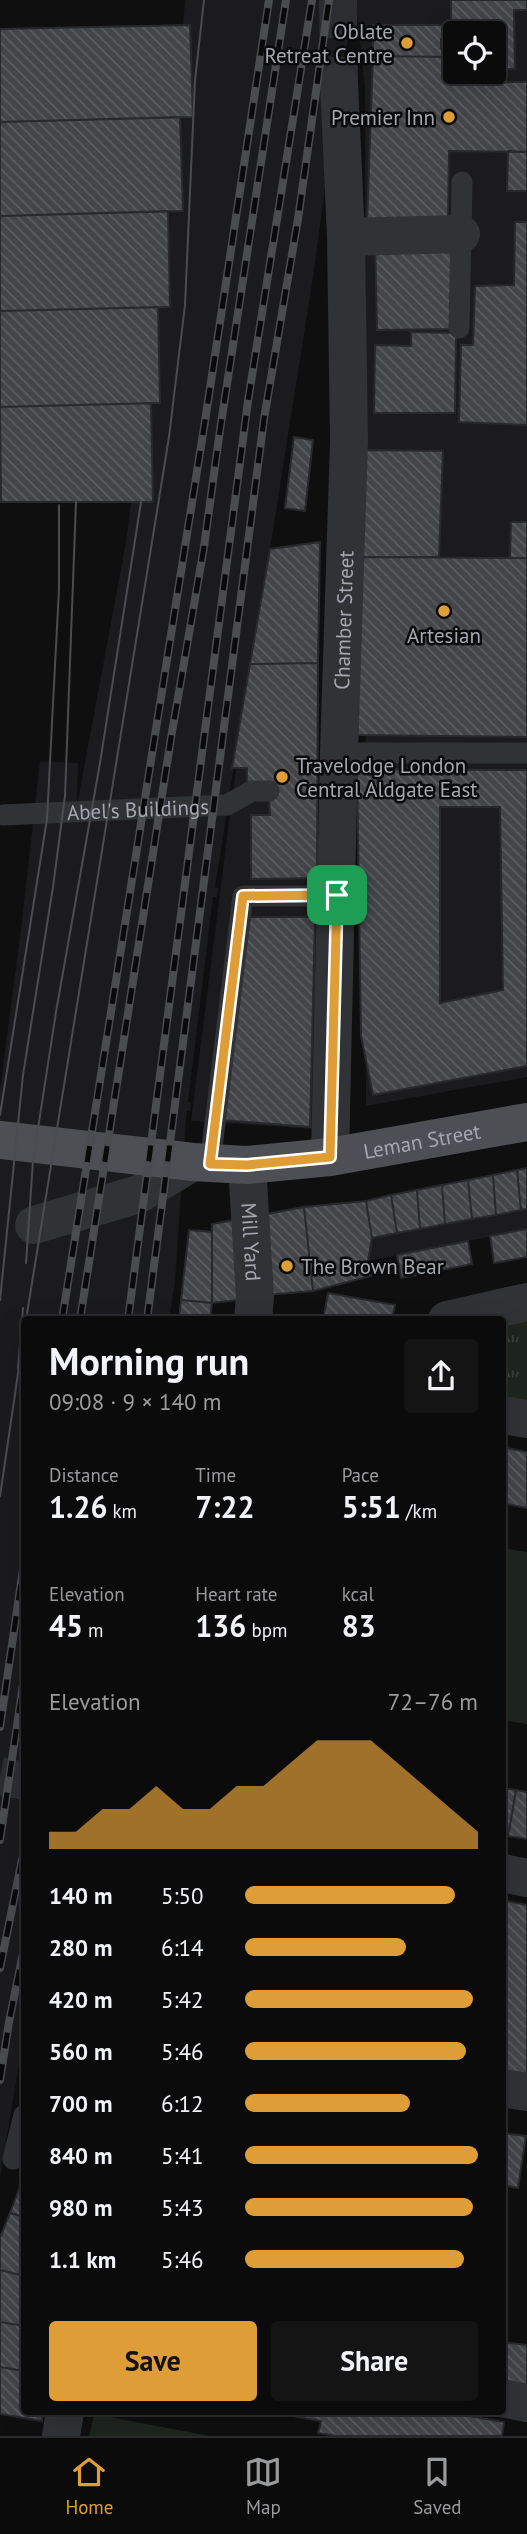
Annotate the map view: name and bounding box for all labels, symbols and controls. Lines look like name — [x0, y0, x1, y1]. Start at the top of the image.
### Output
place label: Oblate Retreat Centre — [264, 18, 393, 69]
map controls — [443, 21, 506, 84]
button: locate — [443, 21, 506, 84]
marker: Oblate Retreat Centre — [399, 35, 415, 51]
place label: Premier Inn — [331, 104, 435, 131]
marker: Premier Inn — [441, 109, 457, 125]
street label: Chamber Street — [328, 550, 359, 690]
marker: Artesian — [436, 603, 452, 619]
place label: Artesian — [407, 622, 481, 649]
place label: Travelodge London Central Aldgate East — [296, 752, 477, 803]
marker: Travelodge London Central Aldgate East — [274, 769, 290, 785]
street label: Abel's Buildings — [66, 792, 209, 826]
pin — [307, 865, 367, 925]
icon: arrive — [318, 876, 356, 914]
street label: Leman Street — [361, 1117, 483, 1164]
street label: Mill Yard — [236, 1202, 268, 1282]
place label: The Brown Bear — [301, 1253, 444, 1280]
marker: The Brown Bear — [279, 1258, 295, 1274]
text: Morning run — [49, 1336, 249, 1385]
button: share — [404, 1339, 478, 1413]
text: 09:08 · 9 × 140 m — [49, 1387, 221, 1416]
text: Distance — [49, 1463, 119, 1487]
text: Time — [195, 1463, 236, 1487]
text: Pace — [342, 1463, 379, 1487]
text: 1.26 — [49, 1487, 107, 1526]
text: 7:22 — [195, 1487, 254, 1526]
text: 5:51 — [342, 1487, 401, 1526]
text: km — [107, 1499, 137, 1523]
text: /km — [401, 1499, 437, 1523]
text: Elevation — [49, 1582, 125, 1606]
text: Heart rate — [195, 1582, 277, 1606]
text: kcal — [342, 1582, 374, 1606]
text: 45 — [49, 1606, 83, 1645]
text: 136 — [195, 1606, 246, 1645]
text: 83 — [342, 1606, 376, 1645]
text: m — [83, 1618, 104, 1642]
text: bpm — [246, 1618, 287, 1642]
text: Elevation — [49, 1687, 141, 1716]
text: 72–76 m — [388, 1687, 478, 1716]
text: 140 m — [49, 1881, 112, 1910]
text: 5:50 — [161, 1881, 204, 1910]
text: 280 m — [49, 1933, 112, 1962]
text: 6:14 — [161, 1933, 204, 1962]
text: 420 m — [49, 1985, 112, 2014]
text: 5:42 — [161, 1985, 204, 2014]
text: 560 m — [49, 2037, 112, 2066]
text: 5:46 — [161, 2037, 204, 2066]
text: 700 m — [49, 2089, 112, 2118]
text: 6:12 — [161, 2089, 204, 2118]
text: 840 m — [49, 2141, 112, 2170]
text: 5:41 — [161, 2141, 204, 2170]
text: 980 m — [49, 2193, 112, 2222]
text: 5:43 — [161, 2193, 204, 2222]
text: 1.1 km — [49, 2245, 116, 2274]
text: 5:46 — [161, 2245, 204, 2274]
button: Save — [49, 2321, 257, 2401]
button: Share — [271, 2321, 478, 2401]
tab: Home — [65, 2453, 113, 2519]
tab: Map — [244, 2453, 282, 2519]
tab: Saved — [413, 2453, 462, 2519]

